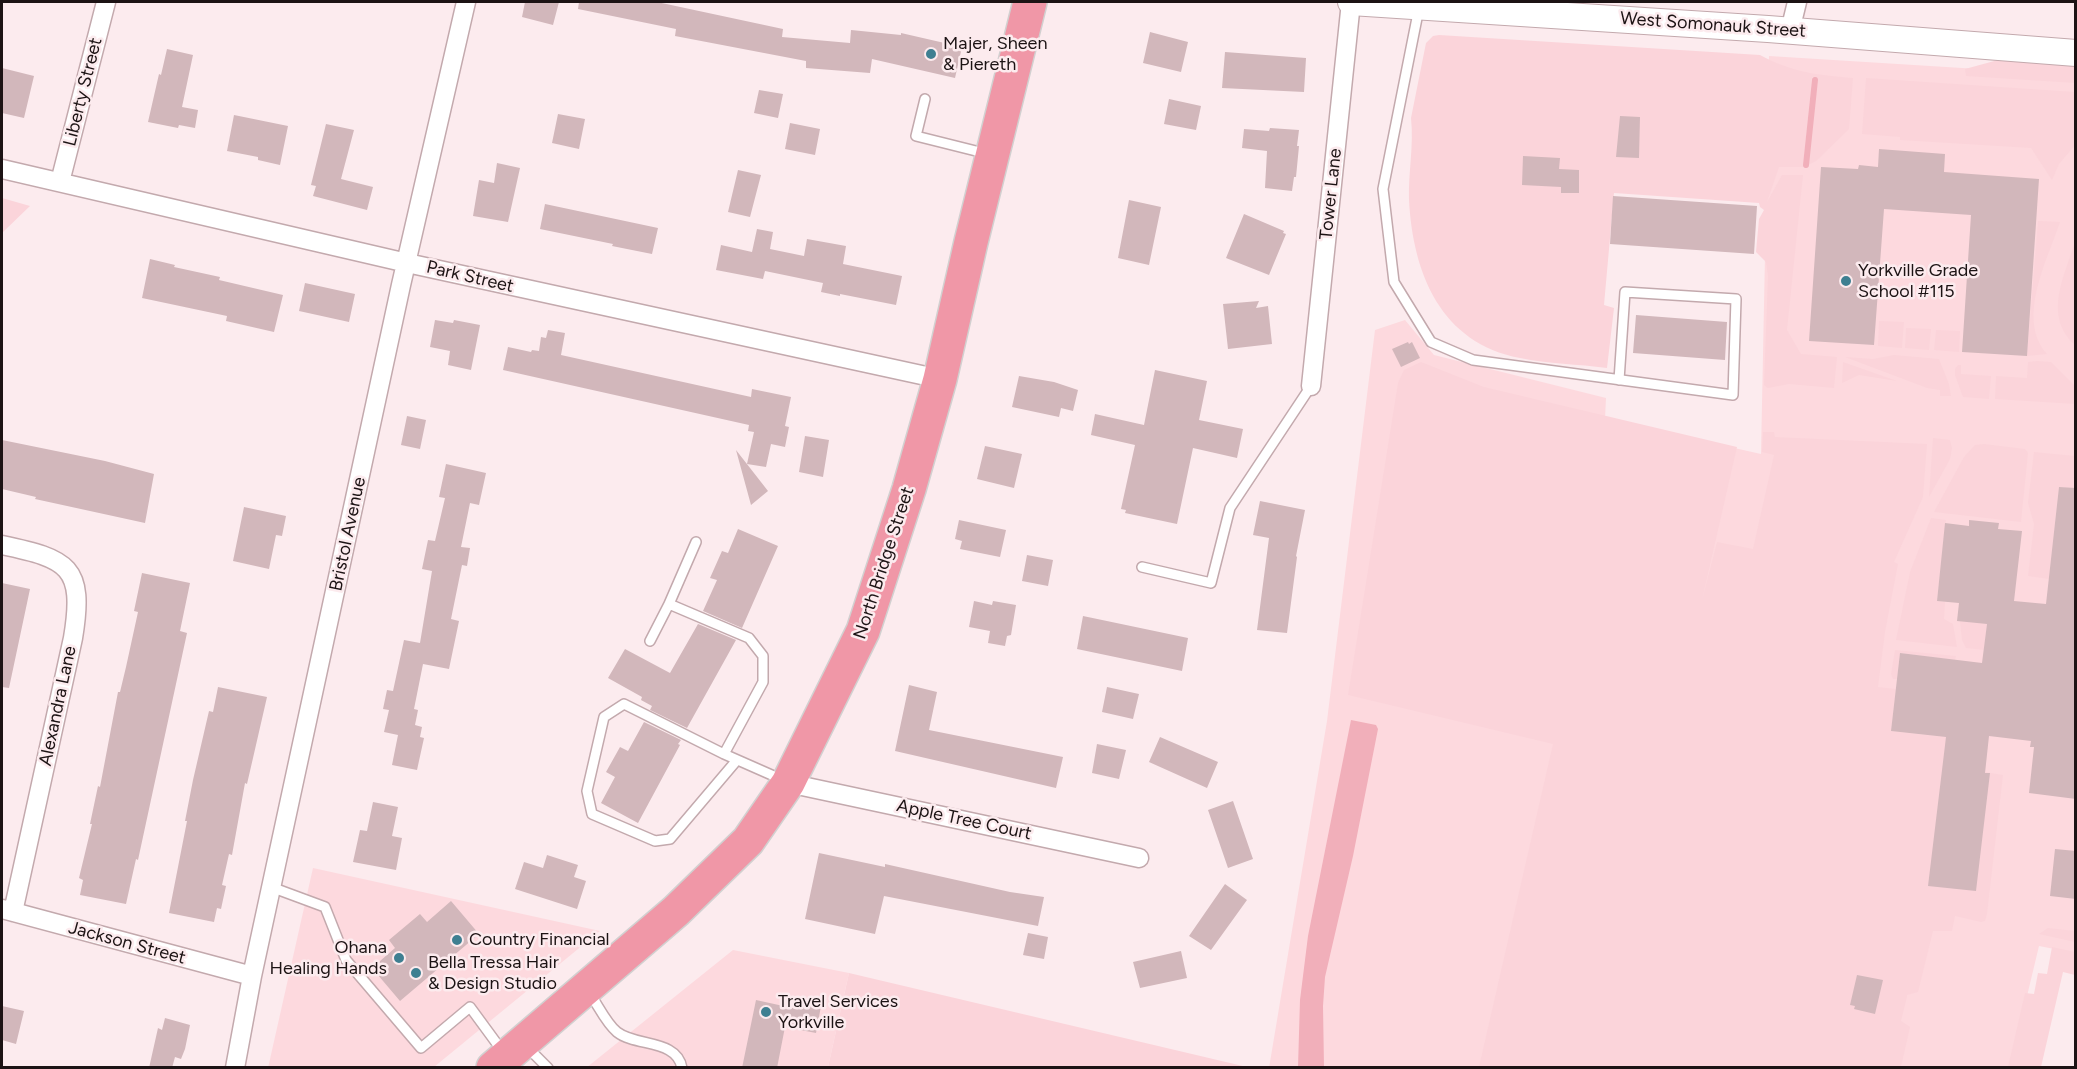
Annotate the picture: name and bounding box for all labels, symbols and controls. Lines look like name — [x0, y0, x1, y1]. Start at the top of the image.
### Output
street label: West Somonauk Street — [1619, 8, 1807, 42]
place label: Majer, Sheen & Piereth — [943, 33, 1047, 76]
street label: Liberty Street — [59, 35, 107, 149]
marker: Majer, Sheen & Piereth — [924, 47, 938, 61]
street label: Tower Lane — [1315, 147, 1347, 241]
street label: Park Street — [424, 256, 516, 298]
place label: Yorkville Grade School #115 — [1858, 260, 1978, 302]
marker: Yorkville Grade School #115 — [1839, 274, 1853, 288]
street label: Bristol Avenue — [325, 475, 371, 593]
street label: North Bridge Street — [849, 484, 919, 642]
street label: Alexandra Lane — [35, 644, 81, 768]
street label: Apple Tree Court — [895, 795, 1033, 845]
street label: Jackson Street — [66, 917, 188, 969]
place label: Country Financial — [469, 929, 610, 951]
marker: Country Financial — [450, 933, 464, 947]
place label: Ohana Healing Hands — [270, 937, 387, 980]
marker: Ohana Healing Hands — [392, 951, 406, 965]
place label: Bella Tressa Hair & Design Studio — [428, 952, 559, 994]
marker: Bella Tressa Hair & Design Studio — [409, 966, 423, 980]
place label: Travel Services Yorkville — [778, 991, 898, 1034]
marker: Travel Services Yorkville — [759, 1005, 773, 1019]

